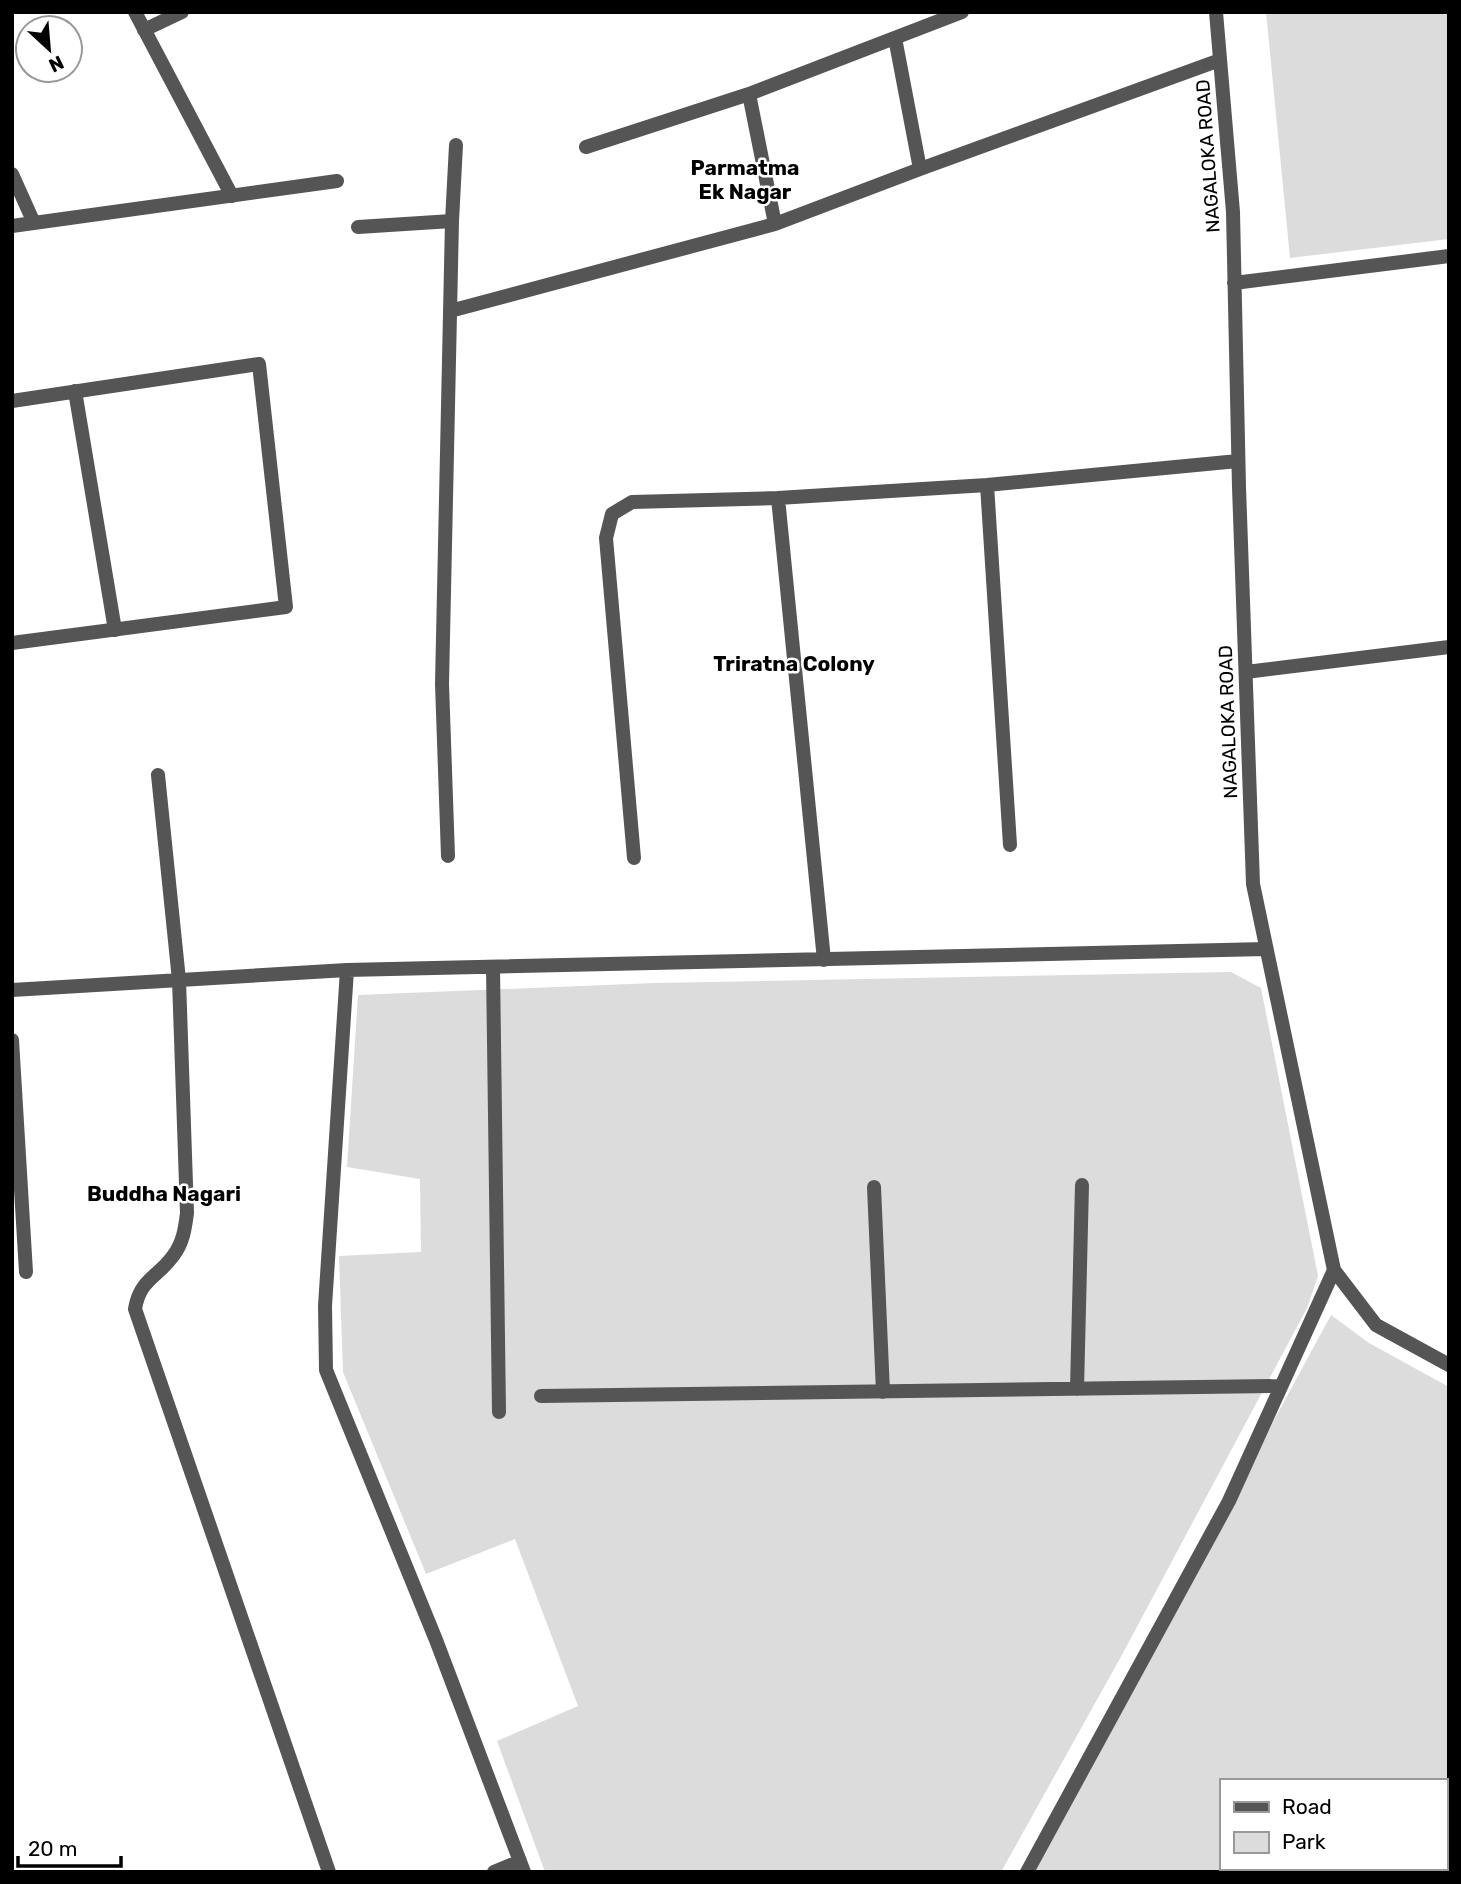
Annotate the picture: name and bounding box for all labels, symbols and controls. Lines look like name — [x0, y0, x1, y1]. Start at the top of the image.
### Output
north arrow — [14, 14, 84, 84]
text: N — [45, 50, 67, 77]
street label: NAGALOKA ROAD — [1191, 79, 1225, 233]
district label: Parmatma Ek Nagar — [691, 155, 799, 204]
street label: NAGALOKA ROAD — [1214, 645, 1242, 799]
district label: Triratna Colony — [713, 651, 875, 676]
district label: Buddha Nagari — [87, 1181, 241, 1206]
legend — [1220, 1779, 1447, 1870]
text: Road — [1282, 1794, 1332, 1819]
scale bar — [18, 1825, 121, 1869]
text: Park — [1282, 1829, 1326, 1854]
text: 20 m — [28, 1836, 77, 1861]

